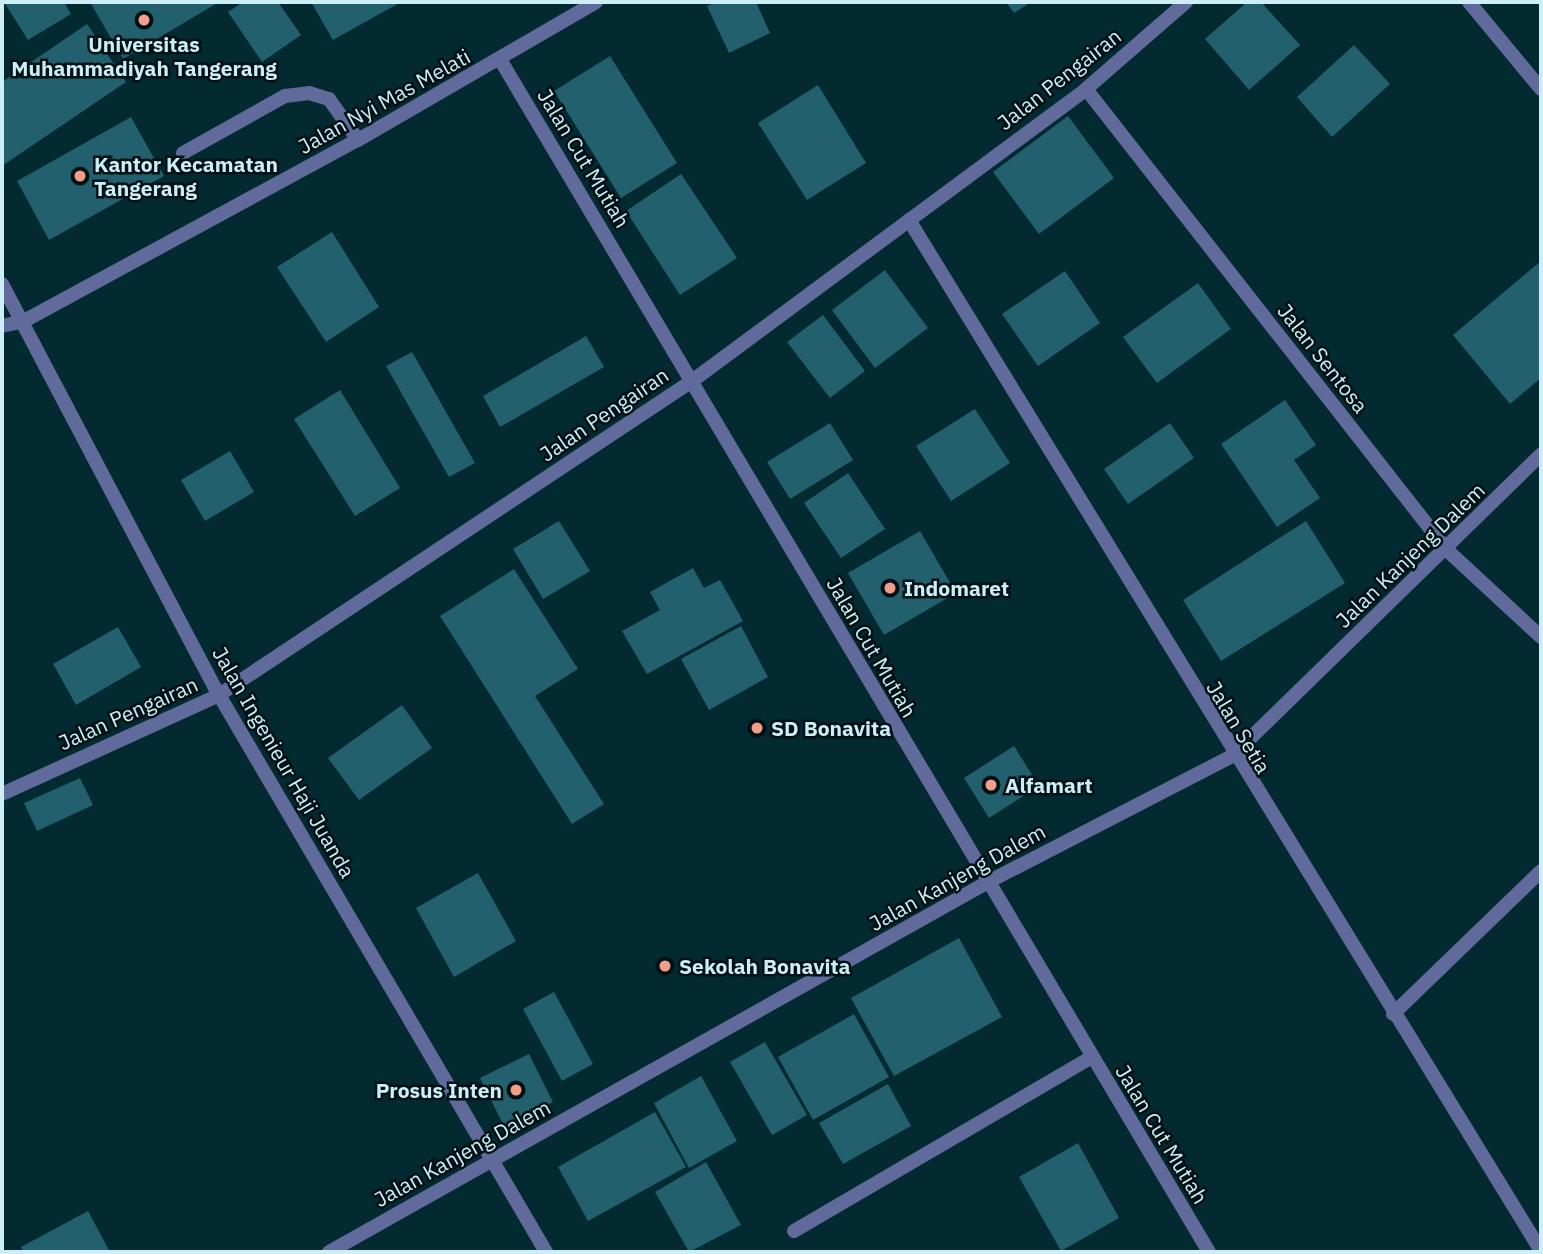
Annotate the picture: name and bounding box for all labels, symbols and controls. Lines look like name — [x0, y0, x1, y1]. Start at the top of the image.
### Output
marker: Universitas Muhammadiyah Tangerang — [136, 12, 152, 28]
street label: Jalan Pengairan — [992, 23, 1126, 135]
place label: Universitas Muhammadiyah Tangerang — [11, 31, 277, 81]
street label: Jalan Nyi Mas Melati — [294, 43, 474, 159]
street label: Jalan Cut Mutiah — [533, 84, 635, 232]
place label: Kantor Kecamatan Tangerang — [94, 151, 278, 201]
marker: Kantor Kecamatan Tangerang — [72, 168, 88, 184]
street label: Jalan Sentosa — [1272, 298, 1374, 418]
street label: Jalan Pengairan — [535, 362, 673, 466]
street label: Jalan Kanjeng Dalem — [1330, 477, 1490, 633]
street label: Jalan Cut Mutiah — [822, 572, 922, 722]
place label: Indomaret — [904, 575, 1009, 601]
marker: Indomaret — [882, 580, 898, 596]
street label: Jalan Ingenieur Haji Juanda — [207, 642, 361, 882]
street label: Jalan Pengairan — [54, 671, 202, 755]
street label: Jalan Setia — [1202, 676, 1276, 778]
place label: SD Bonavita — [771, 715, 891, 741]
marker: SD Bonavita — [749, 720, 765, 736]
place label: Alfamart — [1005, 772, 1093, 798]
marker: Alfamart — [983, 777, 999, 793]
street label: Jalan Kanjeng Dalem — [865, 818, 1049, 936]
place label: Sekolah Bonavita — [679, 953, 850, 979]
marker: Sekolah Bonavita — [657, 958, 673, 974]
street label: Jalan Cut Mutiah — [1111, 1060, 1213, 1208]
place label: Prosus Inten — [376, 1077, 502, 1103]
marker: Prosus Inten — [508, 1082, 524, 1098]
street label: Jalan Kanjeng Dalem — [370, 1094, 554, 1212]

